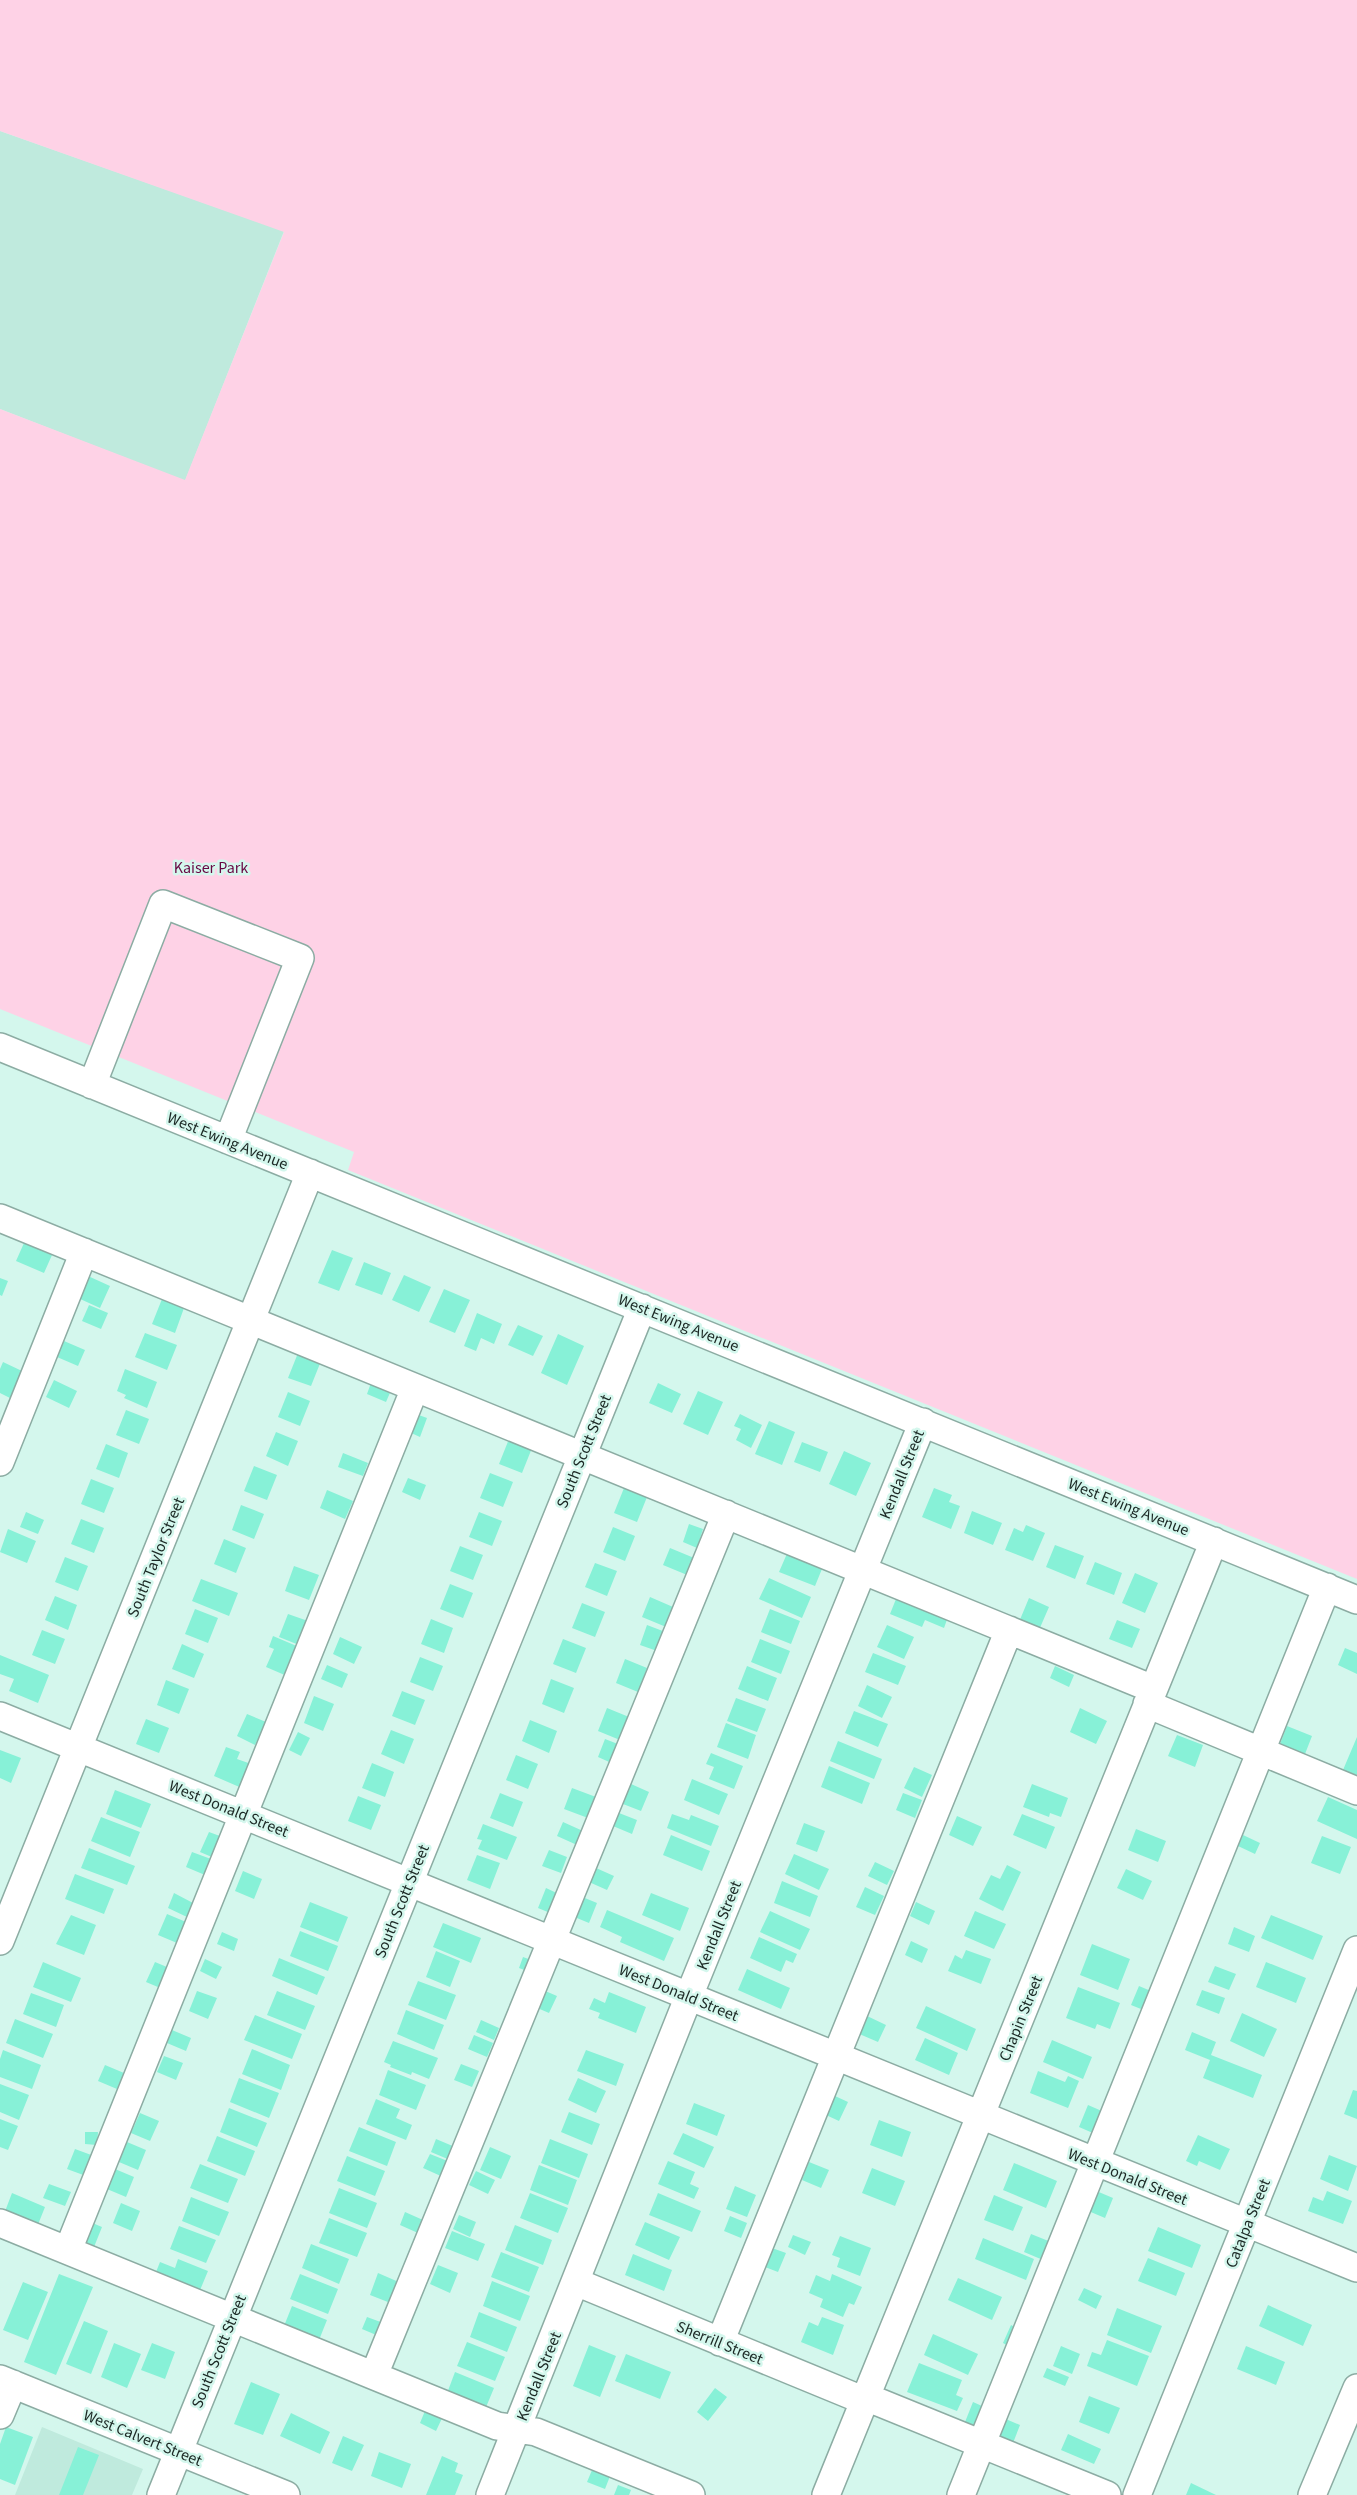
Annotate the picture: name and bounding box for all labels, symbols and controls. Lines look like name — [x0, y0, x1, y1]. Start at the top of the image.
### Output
park label: Kaiser Park — [174, 857, 248, 879]
street label: West Ewing Avenue — [164, 1107, 291, 1175]
street label: West Ewing Avenue — [615, 1289, 742, 1357]
street label: South Scott Street — [551, 1391, 617, 1512]
street label: Kendall Street — [874, 1426, 930, 1522]
street label: West Ewing Avenue — [1065, 1473, 1192, 1541]
street label: South Taylor Street — [122, 1493, 190, 1621]
street label: West Donald Street — [166, 1775, 292, 1843]
street label: South Scott Street — [369, 1841, 435, 1962]
street label: Kendall Street — [691, 1877, 747, 1973]
street label: West Donald Street — [616, 1959, 742, 2027]
street label: Chapin Street — [994, 1972, 1048, 2065]
street label: West Donald Street — [1065, 2143, 1191, 2211]
street label: Catalpa Street — [1220, 2175, 1276, 2271]
street label: South Scott Street — [186, 2291, 252, 2412]
street label: Sherrill Street — [673, 2316, 767, 2371]
street label: Kendall Street — [511, 2328, 567, 2424]
street label: West Calvert Street — [80, 2404, 206, 2472]

